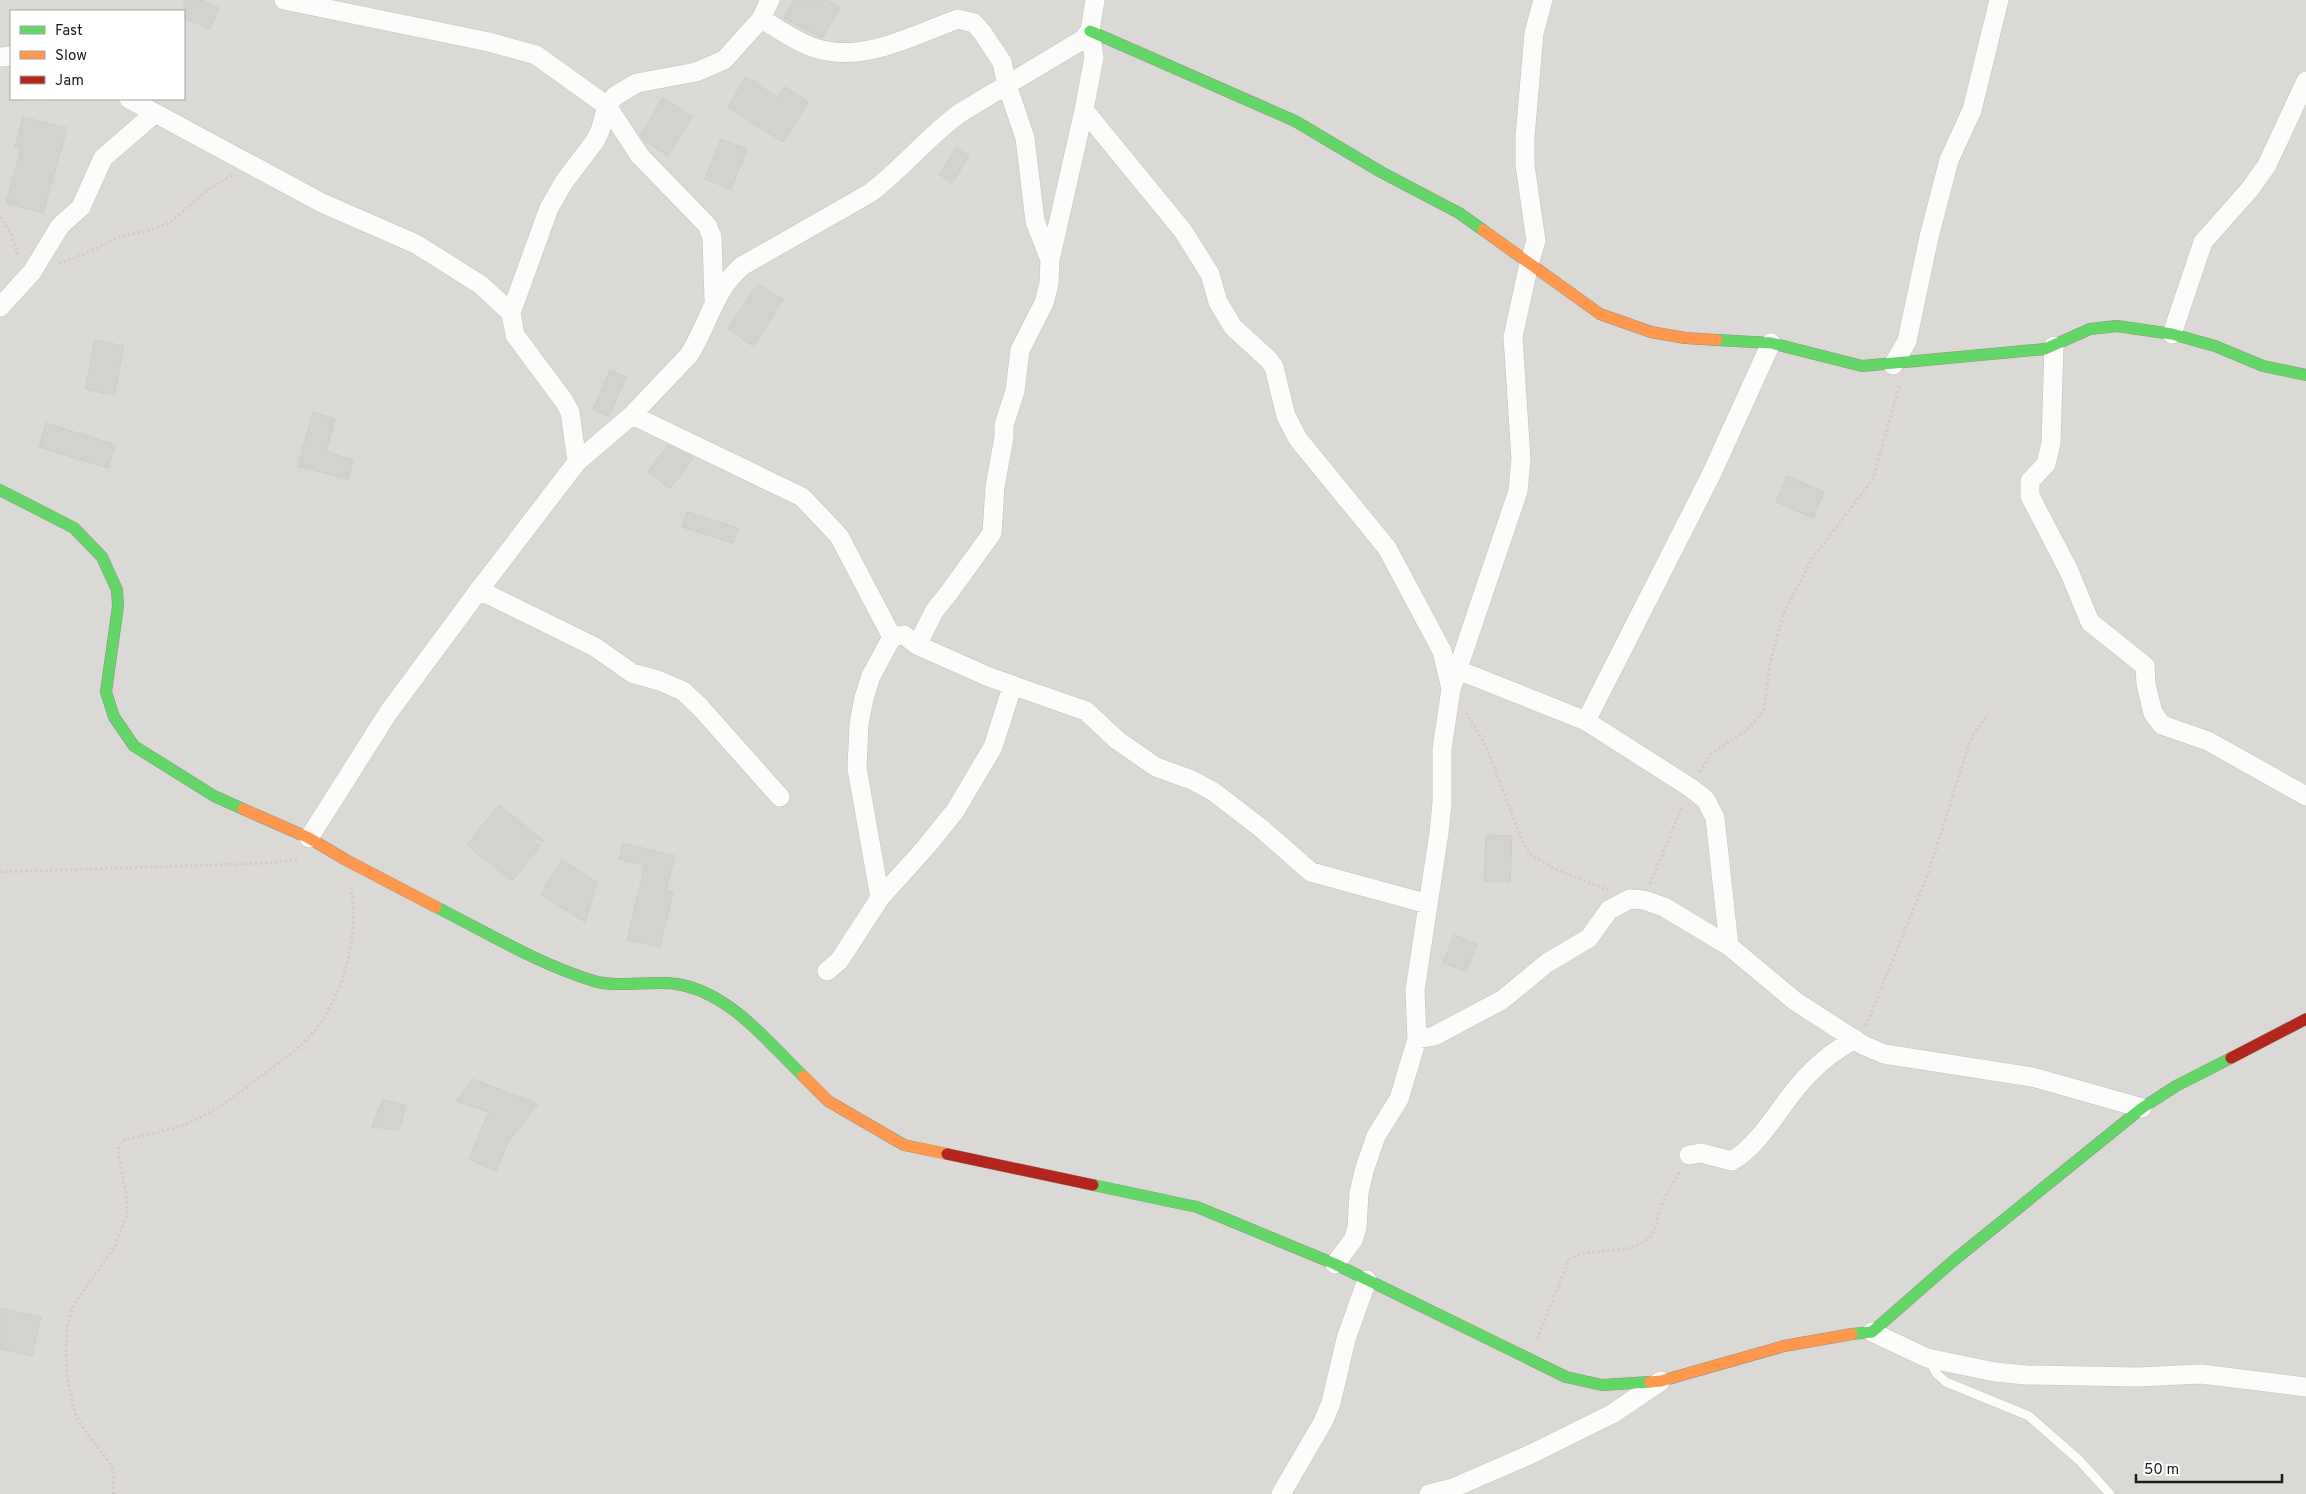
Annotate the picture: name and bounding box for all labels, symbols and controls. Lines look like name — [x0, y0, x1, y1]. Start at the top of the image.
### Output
legend — [10, 10, 185, 100]
text: Fast — [55, 22, 83, 41]
text: Slow — [55, 47, 87, 66]
text: Jam — [55, 72, 84, 91]
scale bar — [2136, 1452, 2282, 1484]
text: 50 m — [2144, 1461, 2179, 1480]

